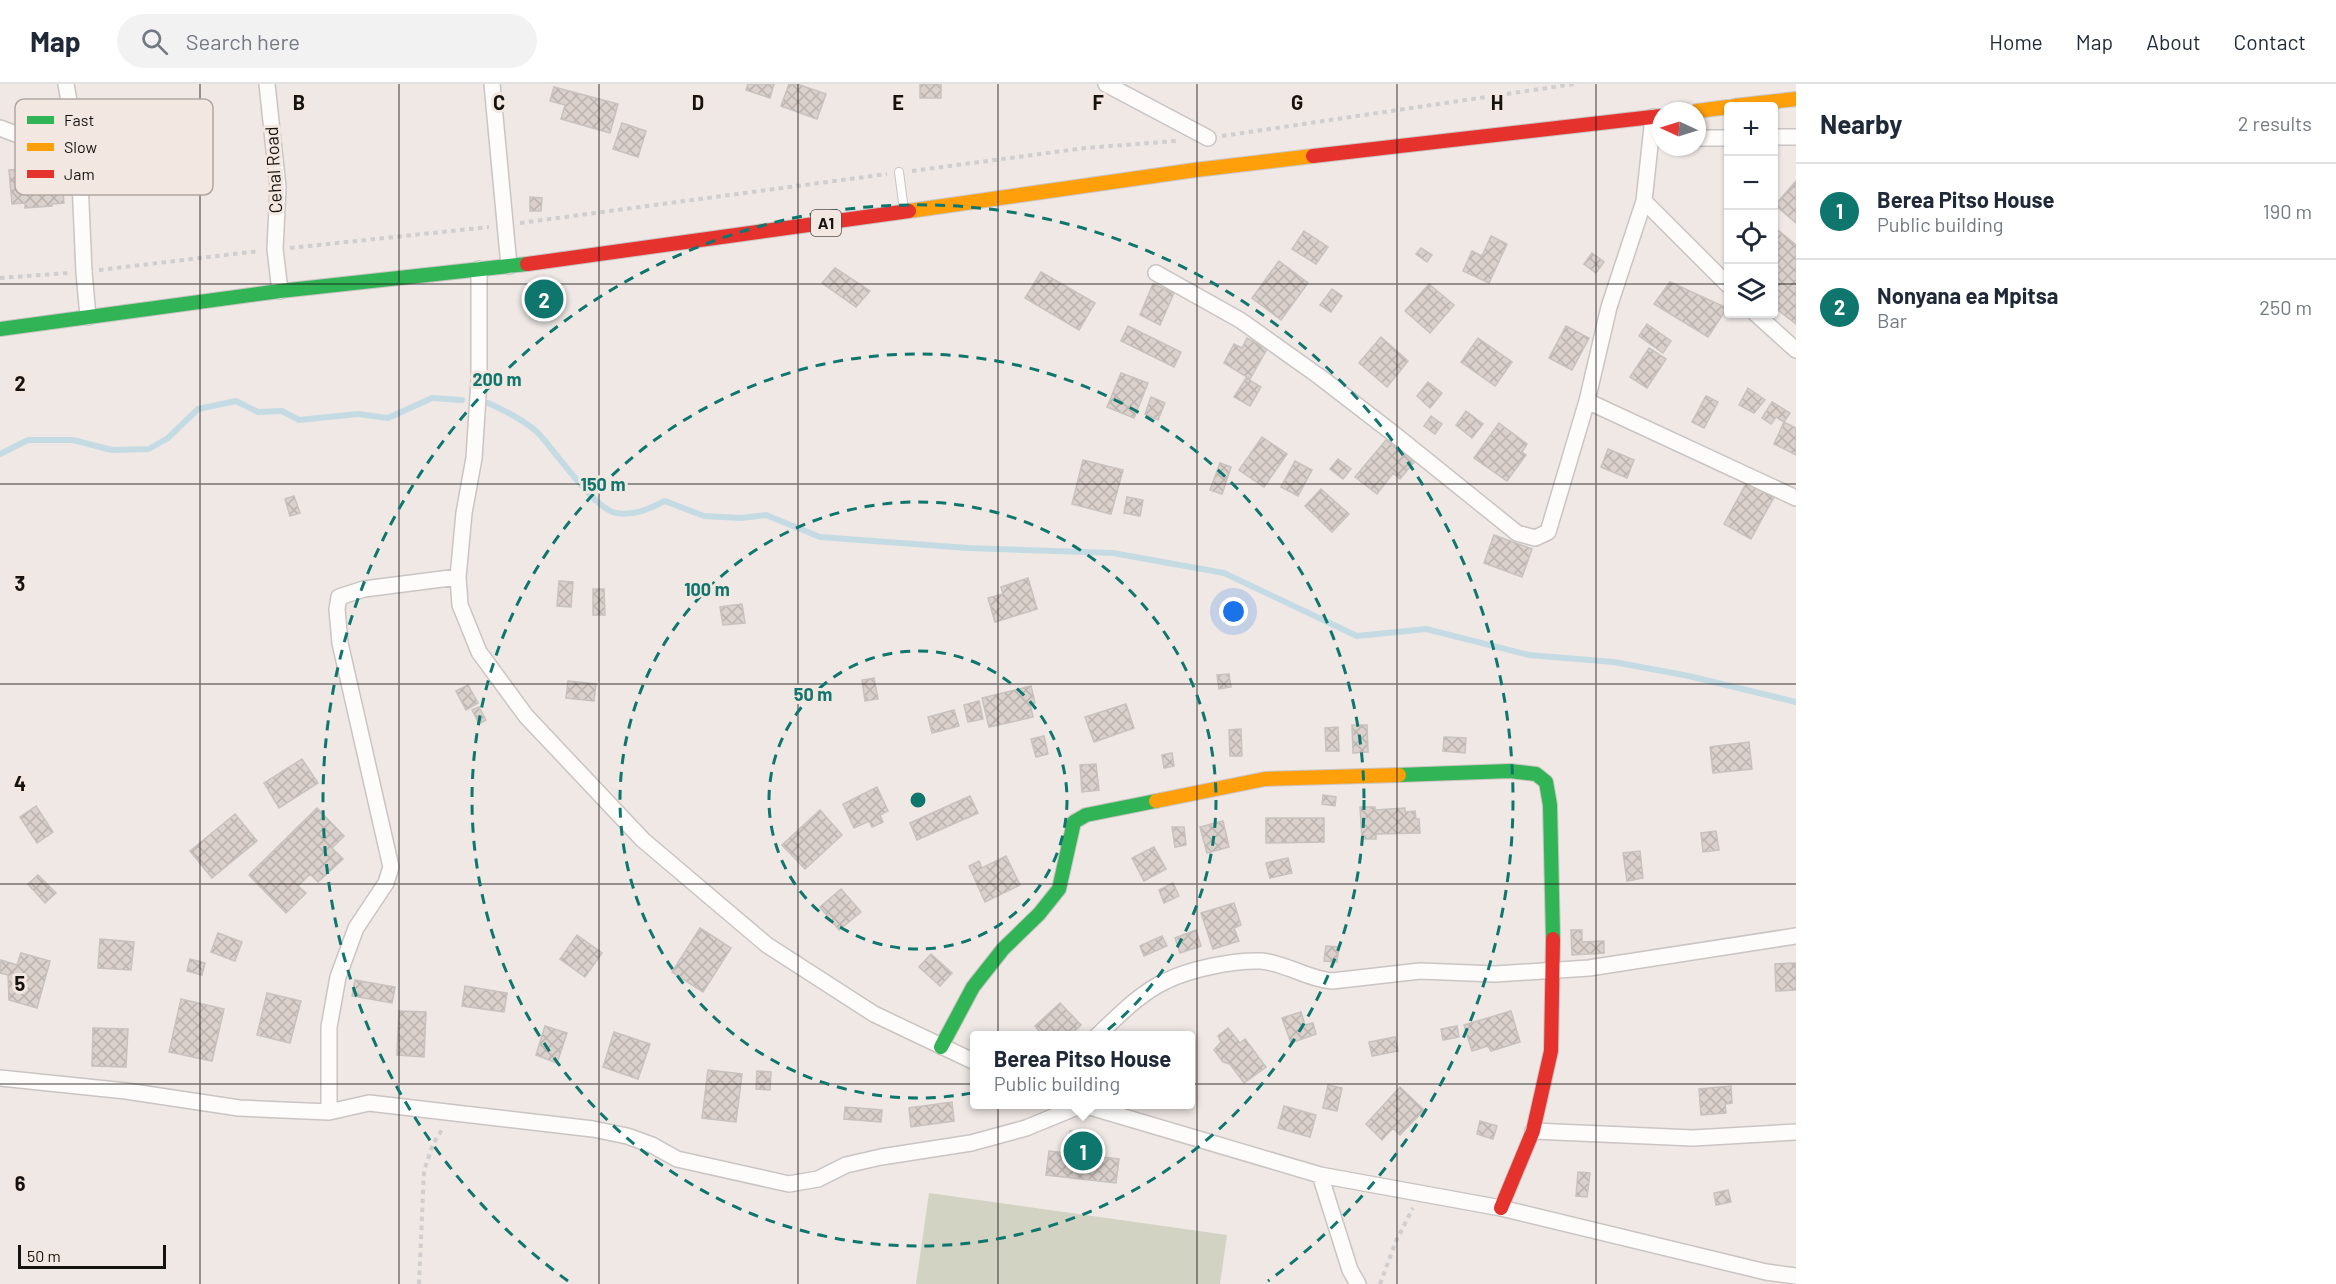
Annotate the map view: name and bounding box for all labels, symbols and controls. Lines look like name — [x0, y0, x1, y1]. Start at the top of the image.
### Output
search box — [117, 14, 537, 68]
text: Map — [30, 24, 81, 58]
icon: search — [138, 25, 171, 58]
text: Search here — [186, 28, 300, 54]
text: Home — [1989, 29, 2043, 54]
text: Map — [2076, 29, 2113, 54]
text: About — [2146, 29, 2201, 54]
text: Contact — [2234, 29, 2306, 54]
text: B — [293, 90, 305, 114]
text: C — [493, 90, 505, 114]
text: D — [692, 90, 704, 114]
text: E — [892, 90, 904, 114]
text: F — [1092, 90, 1104, 114]
text: G — [1291, 90, 1303, 114]
text: H — [1491, 90, 1503, 114]
legend — [15, 99, 213, 195]
north arrow — [1652, 102, 1706, 156]
map controls — [1724, 102, 1778, 318]
button: + — [1724, 102, 1778, 156]
text: Nearby — [1820, 108, 1902, 139]
text: Fast — [64, 110, 94, 129]
text: 2 results — [2238, 111, 2312, 135]
street label: Cehal Road — [260, 126, 286, 214]
text: Slow — [64, 137, 97, 156]
button: − — [1724, 156, 1778, 210]
text: Jam — [64, 164, 95, 183]
text: Berea Pitso House — [1877, 186, 2055, 212]
text: 1 — [1836, 199, 1843, 223]
text: 190 m — [2263, 199, 2312, 223]
road number: A1 — [811, 210, 841, 236]
button: locate — [1724, 210, 1778, 264]
text: Public building — [1877, 212, 2003, 236]
button: layers — [1724, 264, 1778, 318]
pin: 2 — [524, 276, 564, 322]
text: Nonyana ea Mpitsa — [1877, 282, 2058, 308]
text: 2 — [1834, 295, 1845, 319]
text: 250 m — [2259, 295, 2312, 319]
text: Bar — [1877, 308, 1907, 332]
text: 200 m — [472, 368, 522, 390]
text: 2 — [14, 371, 26, 395]
text: 150 m — [581, 473, 625, 495]
text: 3 — [15, 571, 25, 595]
text: 100 m — [684, 578, 730, 600]
your location — [1219, 597, 1248, 626]
text: 50 m — [794, 683, 832, 705]
text: 4 — [14, 771, 26, 795]
centre of rings — [908, 790, 928, 810]
text: 5 — [15, 971, 26, 995]
popup — [970, 1031, 1195, 1109]
text: Berea Pitso House — [994, 1045, 1171, 1071]
text: Public building — [994, 1071, 1120, 1095]
pin: 1 — [1064, 1128, 1102, 1174]
text: 6 — [15, 1171, 26, 1195]
scale bar — [18, 1242, 166, 1270]
text: 50 m — [27, 1246, 61, 1265]

